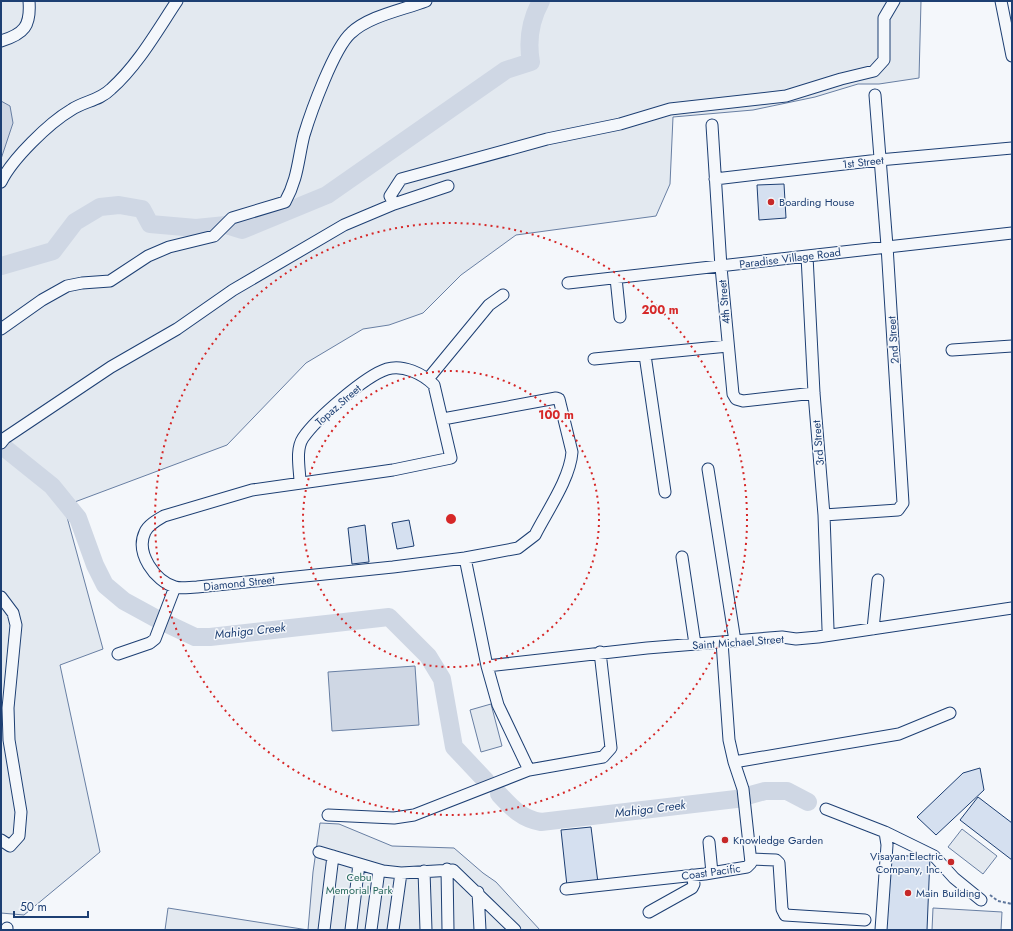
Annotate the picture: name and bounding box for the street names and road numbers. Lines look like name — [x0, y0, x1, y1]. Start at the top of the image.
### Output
street label: 1st Street — [841, 152, 885, 172]
street label: Paradise Village Road — [738, 244, 842, 272]
street label: 4th Street — [714, 279, 734, 325]
street label: 2nd Street — [883, 315, 903, 364]
street label: Topaz Street — [312, 380, 365, 429]
street label: 3rd Street — [808, 419, 828, 466]
street label: Diamond Street — [202, 571, 276, 595]
street label: Saint Michael Street — [692, 631, 785, 653]
street label: Coast Pacific — [680, 860, 742, 884]

